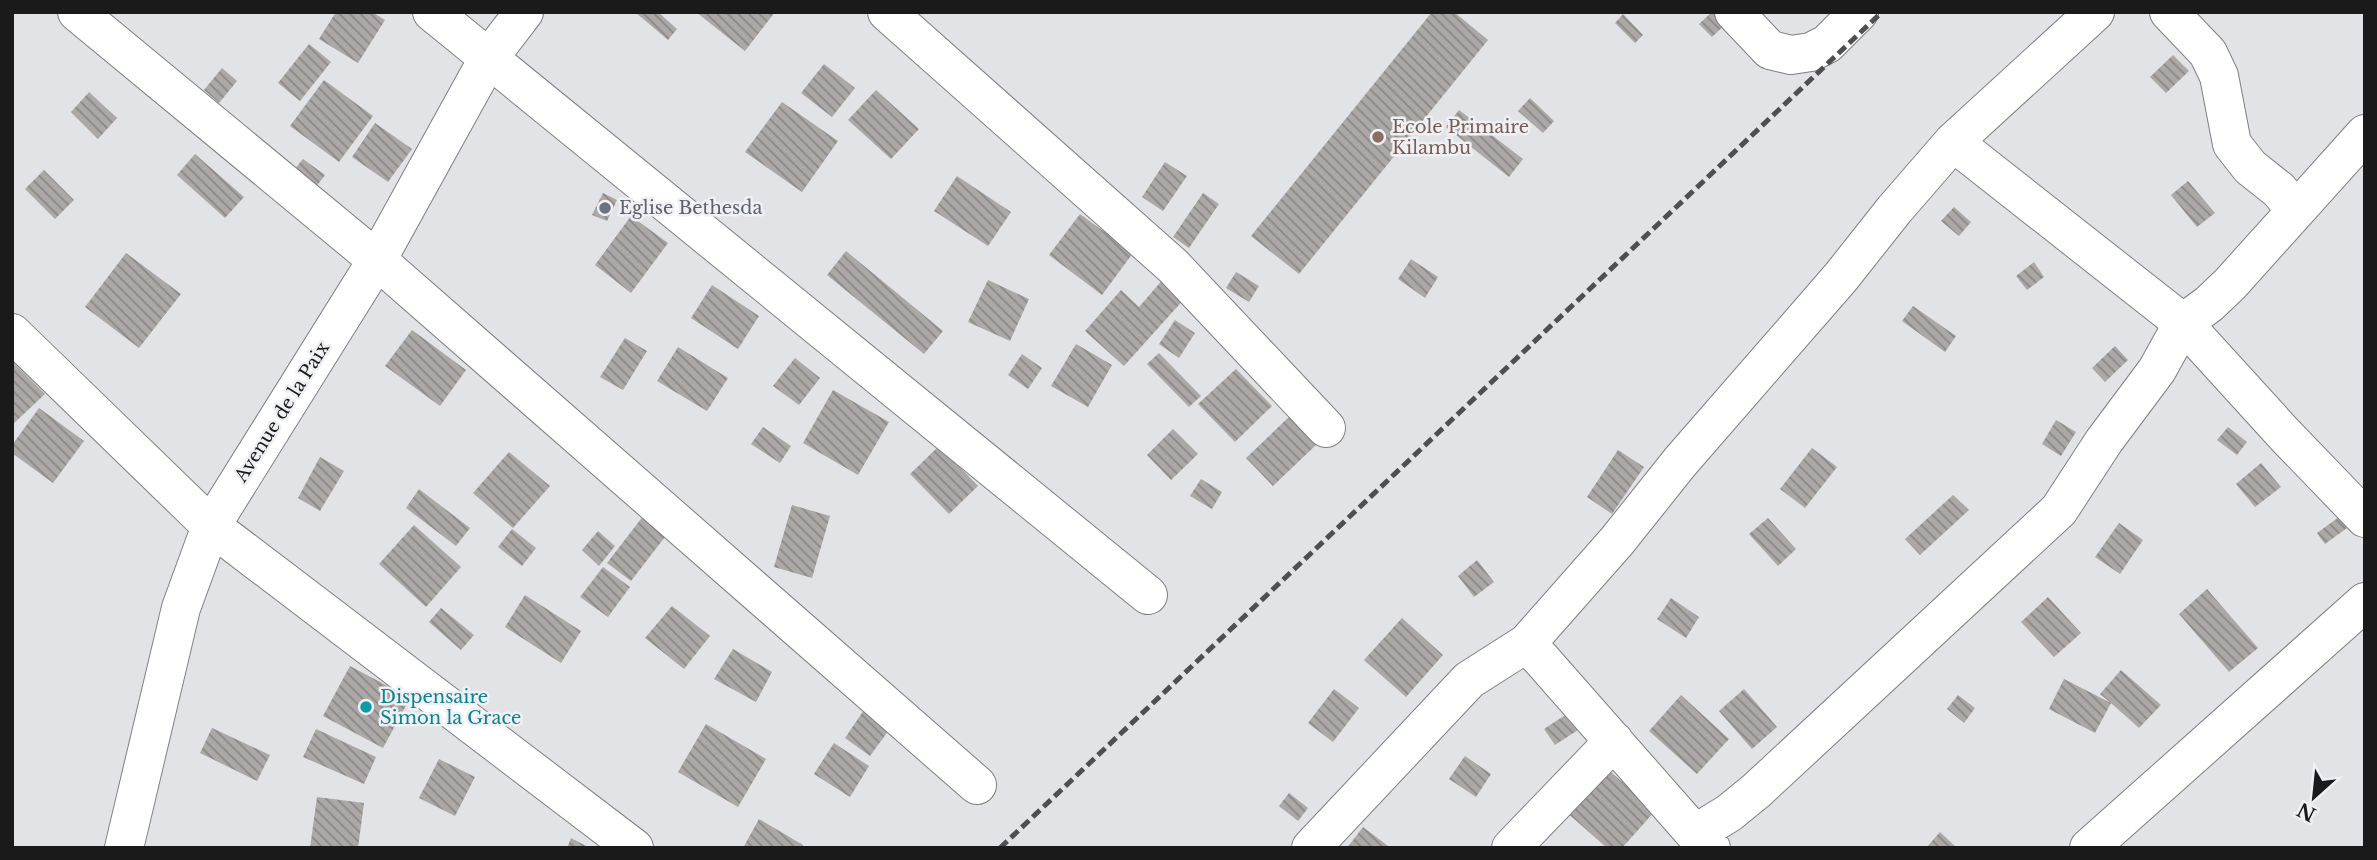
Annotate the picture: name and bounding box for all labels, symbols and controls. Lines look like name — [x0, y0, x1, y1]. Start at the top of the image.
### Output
place label: Ecole Primaire Kilambu — [1392, 116, 1529, 159]
marker: Ecole Primaire Kilambu — [1370, 129, 1386, 145]
place label: Eglise Bethesda — [619, 197, 762, 219]
marker: Eglise Bethesda — [597, 200, 613, 216]
street label: Avenue de la Paix — [229, 338, 334, 487]
place label: Dispensaire Simon la Grace — [380, 686, 521, 729]
marker: Dispensaire Simon la Grace — [358, 699, 374, 715]
north arrow — [2279, 762, 2349, 832]
text: N — [2293, 797, 2320, 826]

